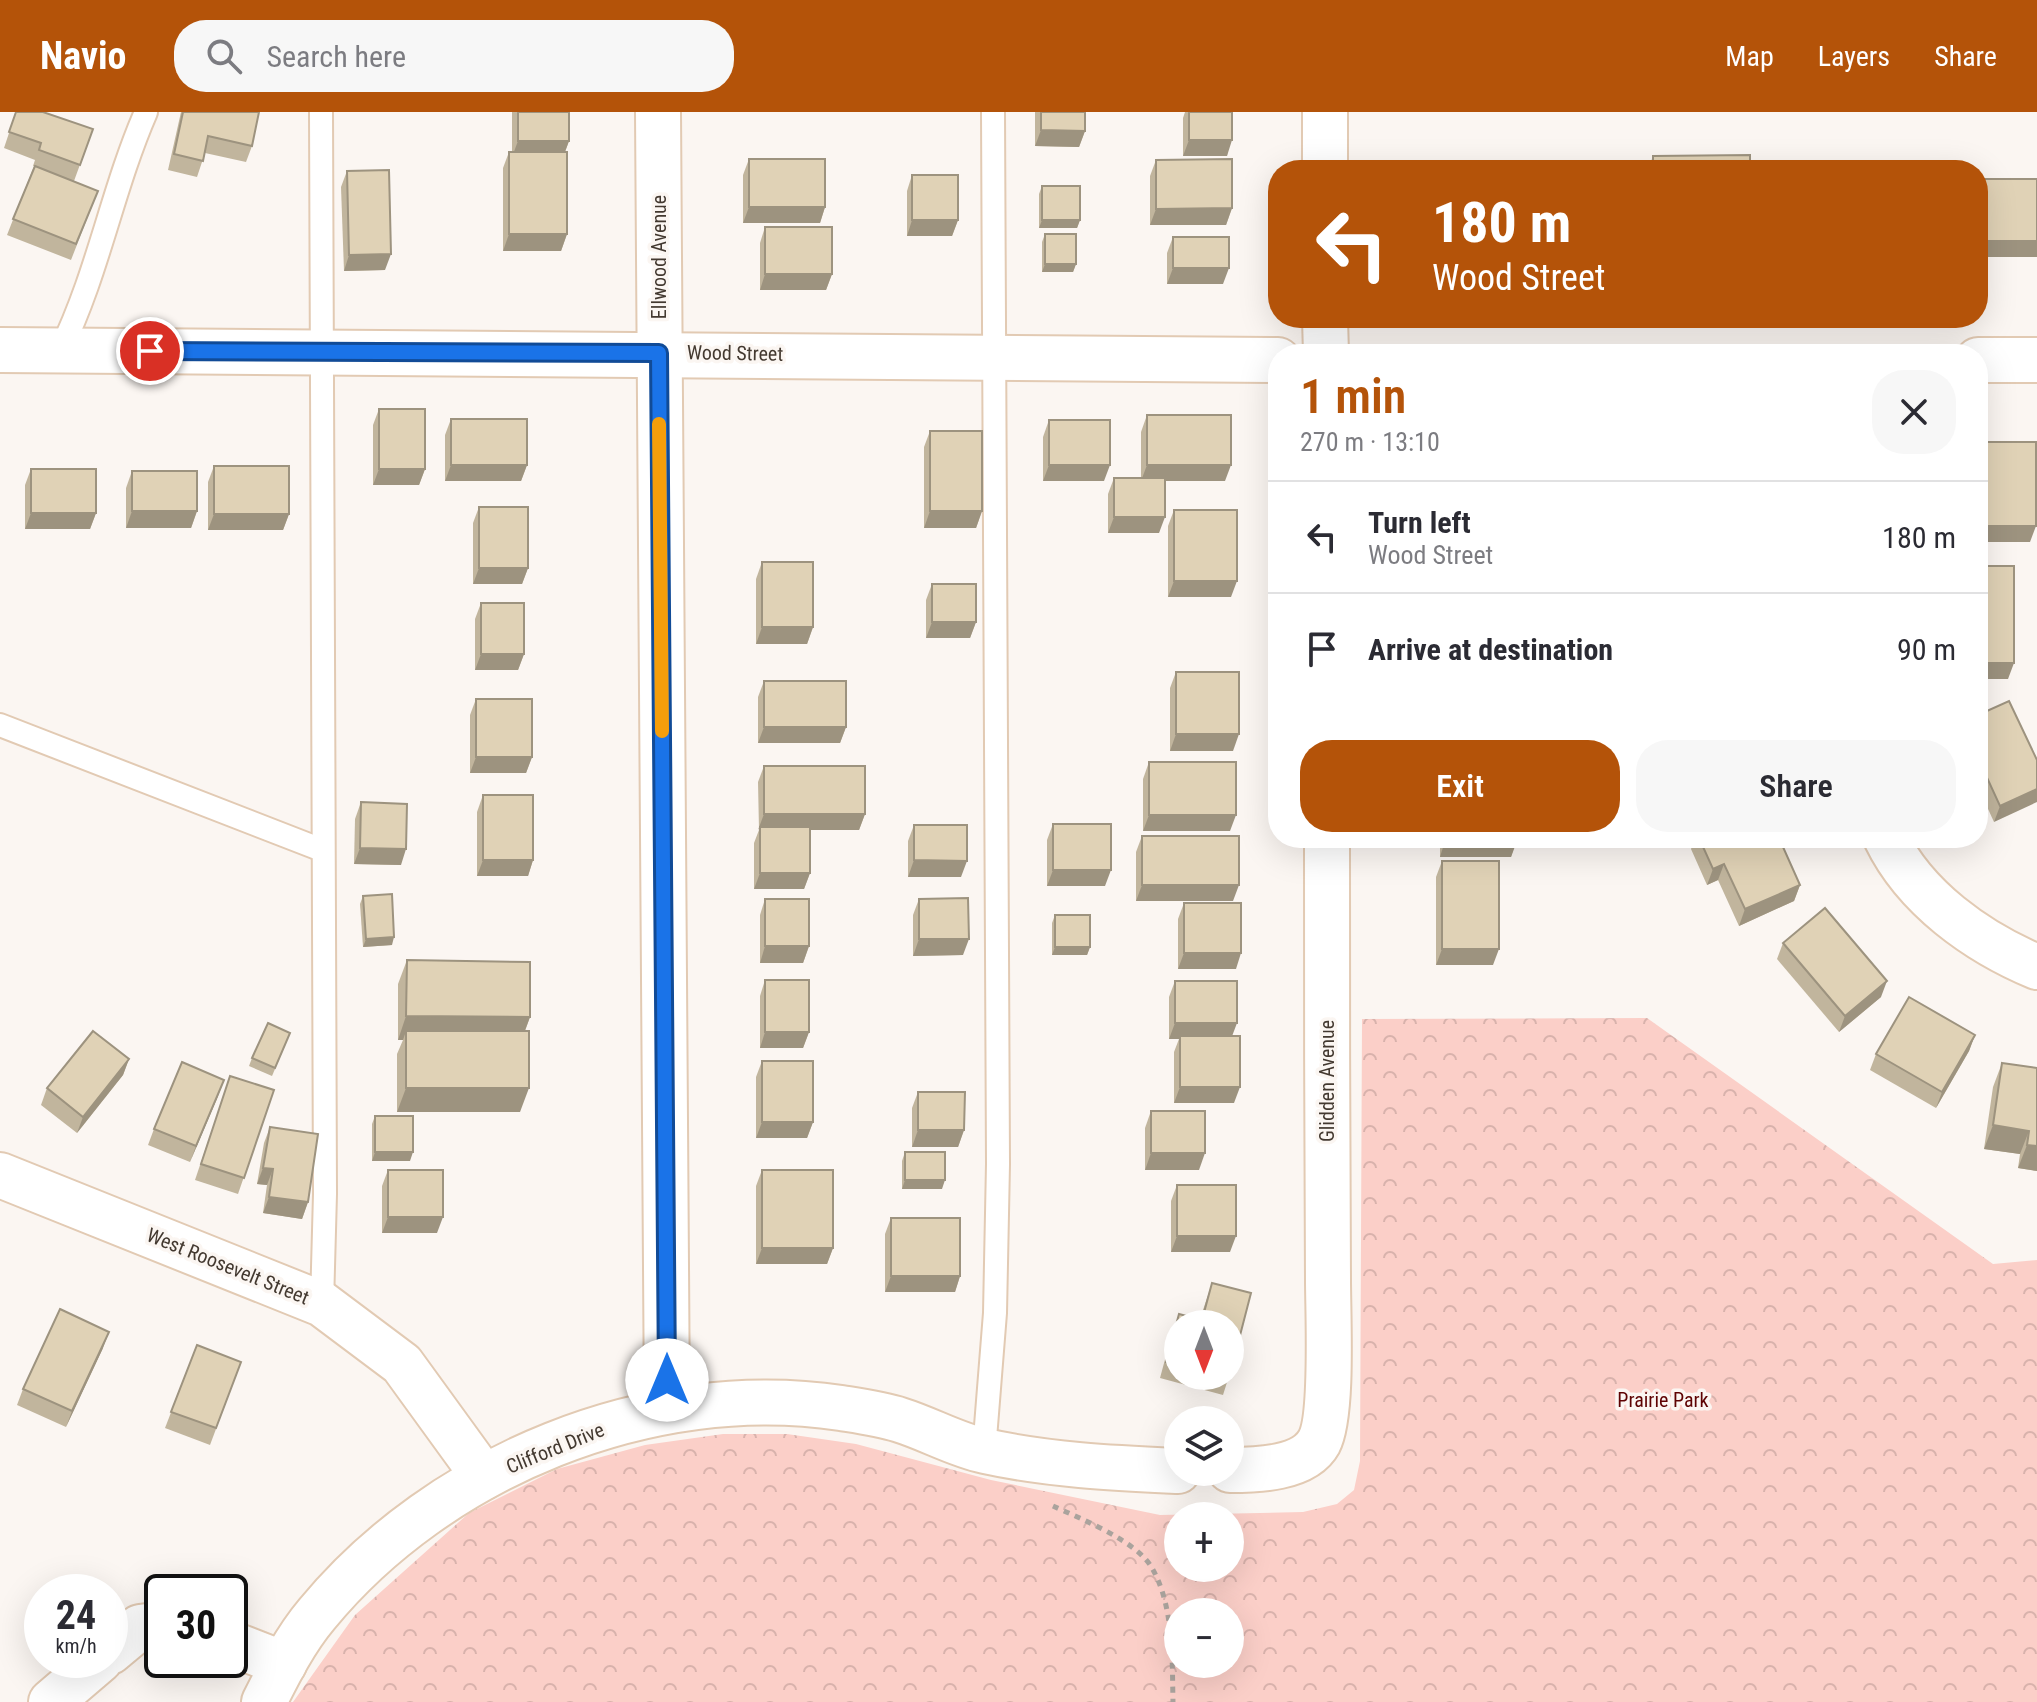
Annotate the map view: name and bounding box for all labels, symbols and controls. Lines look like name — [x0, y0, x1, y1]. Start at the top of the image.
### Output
search box — [174, 20, 734, 92]
text: Navio — [40, 34, 126, 78]
icon: search — [202, 34, 246, 78]
text: Search here — [266, 39, 406, 74]
text: Map — [1725, 40, 1774, 73]
text: Layers — [1818, 40, 1890, 73]
text: Share — [1934, 40, 1997, 73]
text: 180 m — [1432, 190, 1571, 256]
icon: left — [1300, 192, 1404, 296]
street label: Ellwood Avenue — [647, 195, 671, 319]
text: Wood Street — [1432, 257, 1606, 299]
pin — [116, 317, 184, 385]
icon: arrive — [128, 329, 172, 373]
street label: Wood Street — [687, 340, 783, 366]
text: 1 min — [1300, 368, 1406, 425]
button: close — [1872, 370, 1956, 454]
text: 270 m · 13:10 — [1300, 427, 1440, 457]
text: Turn left — [1368, 505, 1471, 540]
icon: left — [1300, 515, 1344, 559]
text: 180 m — [1882, 520, 1956, 555]
text: Wood Street — [1368, 540, 1493, 570]
icon: arrive — [1300, 627, 1344, 671]
text: Arrive at destination — [1368, 632, 1613, 667]
text: 90 m — [1897, 632, 1956, 667]
button: Exit — [1300, 740, 1620, 832]
button: Share — [1636, 740, 1956, 832]
street label: Glidden Avenue — [1315, 1020, 1339, 1142]
street label: West Roosevelt Street — [143, 1223, 313, 1310]
north arrow — [1164, 1310, 1244, 1390]
map controls — [1164, 1310, 1244, 1678]
position arrow — [625, 1338, 709, 1422]
park label: Prairie Park — [1617, 1388, 1709, 1412]
button: layers — [1164, 1406, 1244, 1486]
street label: Clifford Drive — [503, 1417, 607, 1479]
button: + — [1164, 1502, 1244, 1582]
speed limit sign: 30 — [144, 1574, 248, 1678]
text: 24 — [56, 1592, 96, 1639]
button: − — [1164, 1598, 1244, 1678]
text: km/h — [55, 1634, 97, 1658]

